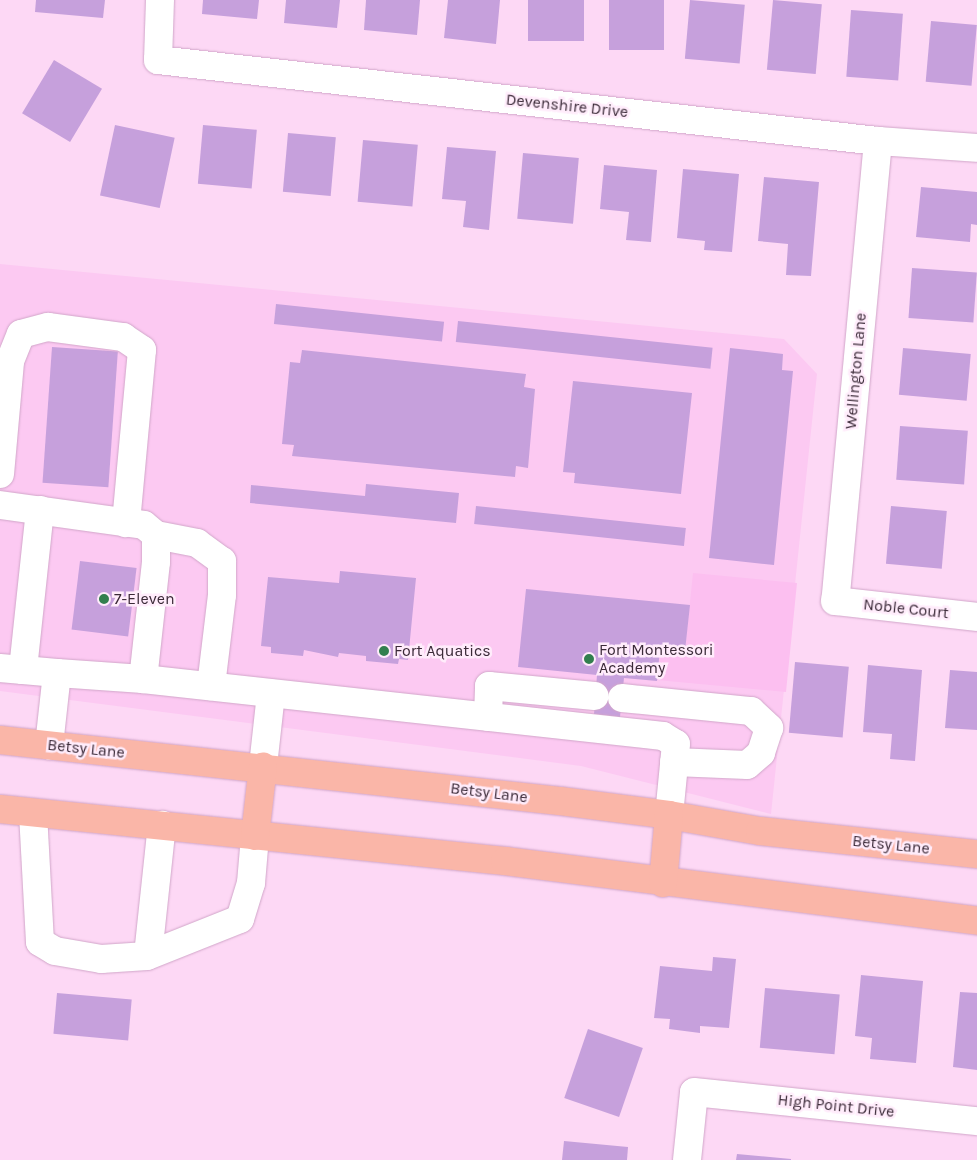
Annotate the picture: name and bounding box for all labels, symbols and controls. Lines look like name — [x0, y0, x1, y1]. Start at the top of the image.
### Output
street label: Devenshire Drive — [505, 90, 629, 122]
street label: Wellington Lane — [841, 312, 871, 430]
place label: 7-Eleven — [114, 589, 175, 609]
marker: 7-Eleven — [98, 593, 110, 605]
street label: Noble Court — [862, 595, 950, 623]
place label: Fort Montessori Academy — [599, 640, 714, 678]
place label: Fort Aquatics — [394, 641, 491, 661]
marker: Fort Aquatics — [378, 645, 390, 657]
marker: Fort Montessori Academy — [583, 653, 595, 665]
street label: Betsy Lane — [46, 735, 126, 763]
street label: Betsy Lane — [449, 779, 529, 807]
street label: Betsy Lane — [851, 831, 931, 859]
street label: High Point Drive — [777, 1090, 895, 1122]

